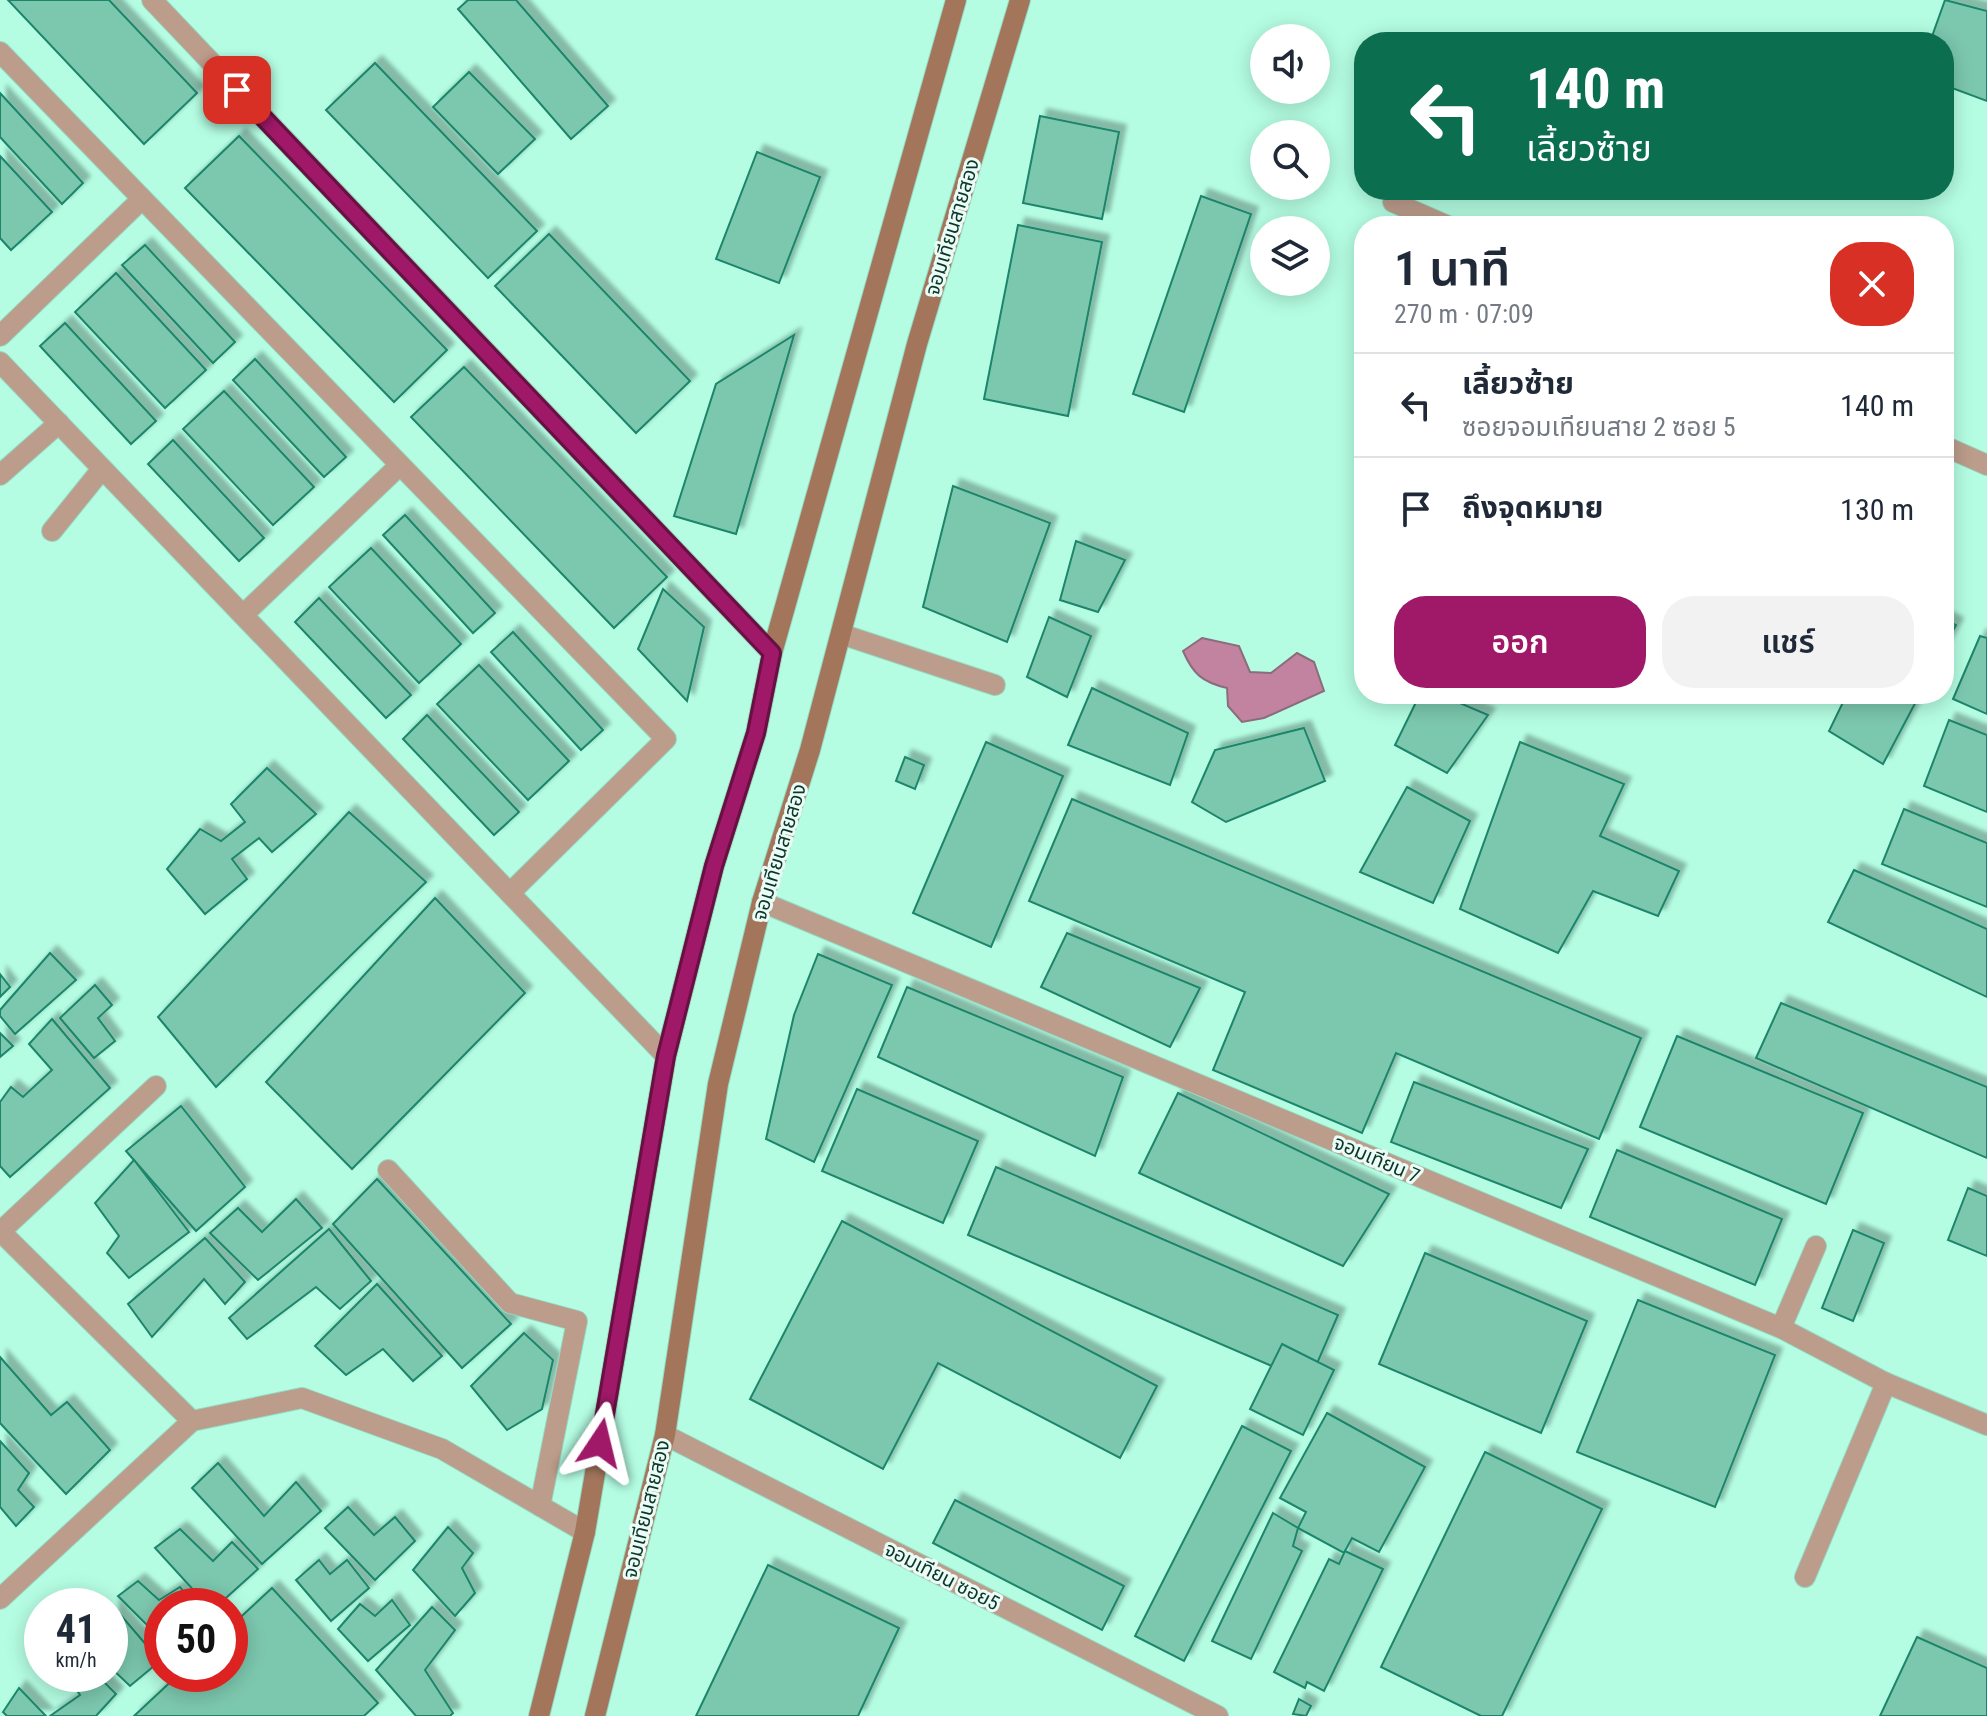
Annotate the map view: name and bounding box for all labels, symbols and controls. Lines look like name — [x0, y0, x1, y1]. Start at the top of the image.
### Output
map controls — [1250, 24, 1330, 296]
button: sound — [1250, 24, 1330, 104]
pin — [203, 56, 271, 124]
text: 140 m — [1526, 56, 1665, 122]
icon: left — [1394, 64, 1498, 168]
icon: arrive — [215, 68, 259, 112]
button: search — [1250, 120, 1330, 200]
text: เลี้ยวซ้าย — [1526, 128, 1652, 170]
street label: จอมเทียนสายสอง — [920, 156, 984, 298]
button: layers — [1250, 216, 1330, 296]
text: 1 นาที — [1394, 240, 1510, 297]
button: close — [1830, 242, 1914, 326]
text: 270 m · 07:09 — [1394, 299, 1534, 329]
text: เลี้ยวซ้าย — [1462, 366, 1574, 401]
icon: left — [1394, 383, 1438, 427]
text: 140 m — [1840, 388, 1914, 423]
text: ซอยจอมเทียนสาย 2 ซอย 5 — [1462, 412, 1736, 442]
icon: arrive — [1394, 487, 1438, 531]
text: ถึงจุดหมาย — [1462, 490, 1603, 525]
text: 130 m — [1840, 492, 1914, 527]
button: ออก — [1394, 596, 1646, 688]
button: แชร์ — [1662, 596, 1914, 688]
street label: จอมเทียนสายสอง — [747, 781, 811, 923]
street label: จอมเทียน 7 — [1330, 1130, 1424, 1188]
position arrow — [558, 1401, 642, 1485]
street label: จอมเทียนสายสอง — [617, 1437, 675, 1581]
street label: จอมเทียน ซอย5 — [881, 1537, 1003, 1615]
speed limit sign: 50 — [144, 1588, 248, 1692]
text: 41 — [56, 1606, 96, 1653]
text: km/h — [55, 1648, 97, 1672]

